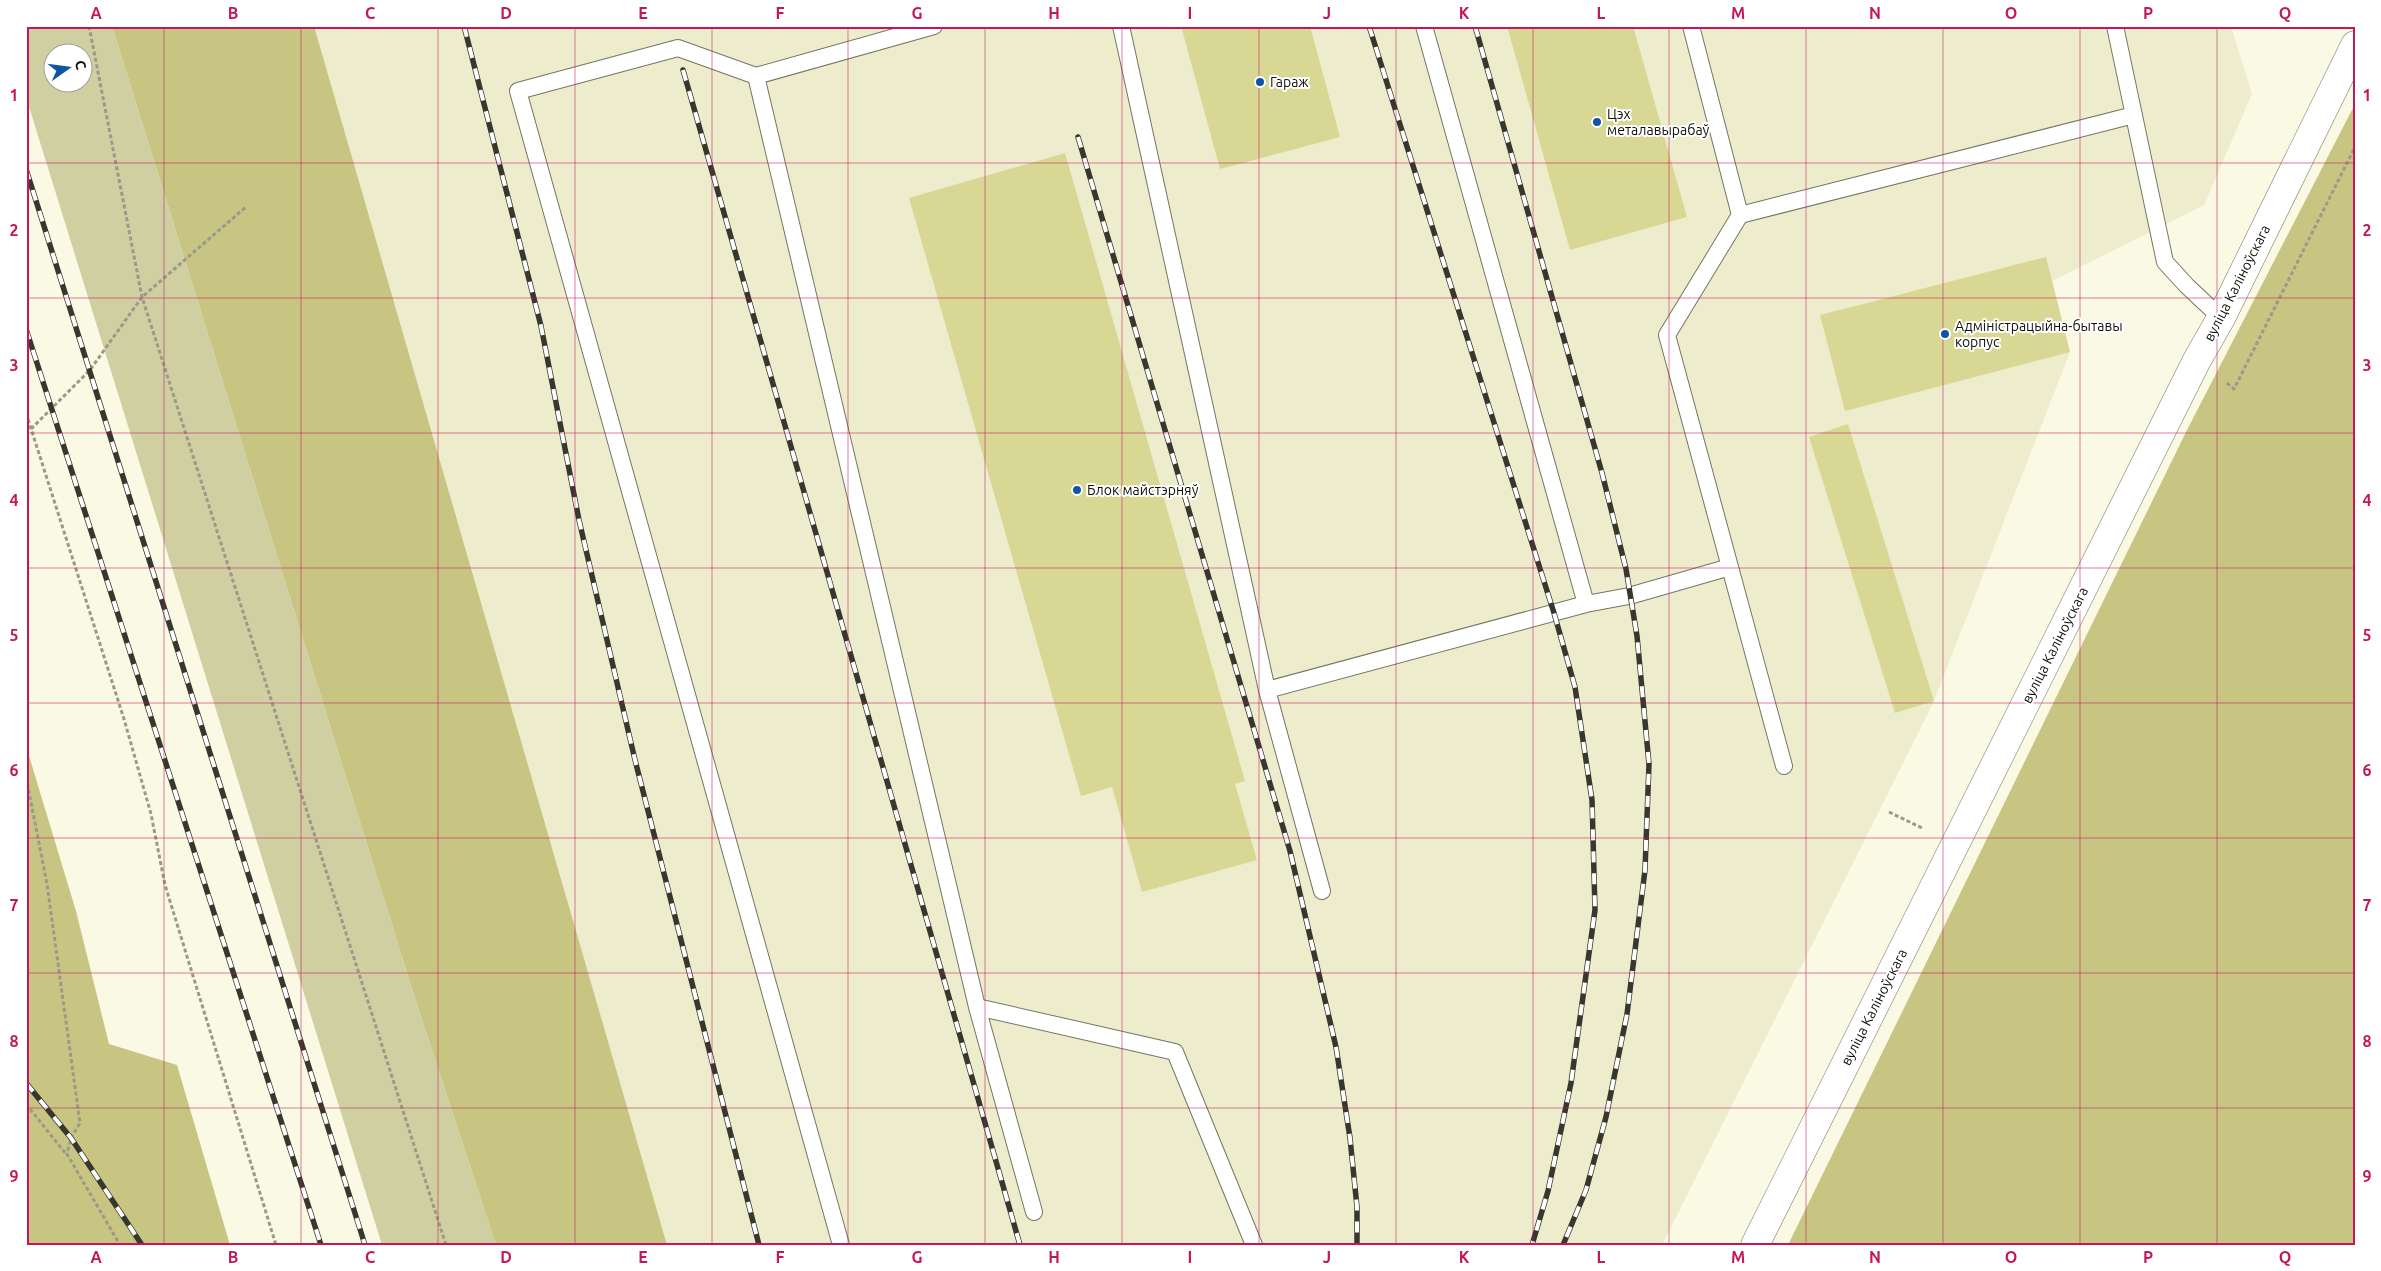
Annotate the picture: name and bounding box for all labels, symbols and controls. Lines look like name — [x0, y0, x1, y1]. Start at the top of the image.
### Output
text: A — [90, 4, 102, 22]
text: B — [228, 4, 238, 22]
text: C — [365, 4, 375, 22]
text: D — [500, 4, 512, 22]
text: E — [638, 4, 648, 22]
text: F — [776, 4, 785, 22]
text: G — [911, 4, 923, 22]
text: H — [1048, 4, 1060, 22]
text: I — [1188, 4, 1192, 22]
text: J — [1323, 4, 1331, 22]
text: K — [1459, 4, 1470, 22]
text: L — [1597, 4, 1606, 22]
text: M — [1731, 4, 1745, 22]
text: N — [1869, 4, 1881, 22]
text: O — [2005, 4, 2017, 22]
text: P — [2143, 4, 2153, 22]
text: Q — [2279, 4, 2291, 22]
north arrow — [42, 42, 92, 92]
text: С — [72, 59, 89, 71]
place label: Гараж — [1270, 74, 1309, 90]
marker: Гараж — [1254, 76, 1266, 88]
text: 1 — [9, 86, 19, 104]
text: 1 — [2362, 86, 2372, 104]
place label: Цэх металавырабаў — [1607, 106, 1710, 138]
marker: Цэх металавырабаў — [1591, 116, 1603, 128]
text: 2 — [9, 221, 19, 239]
text: 2 — [2362, 221, 2372, 239]
street label: вуліца Каліноўскага — [2201, 222, 2273, 344]
place label: Адміністрацыйна-бытавы корпус — [1955, 318, 2123, 350]
marker: Адміністрацыйна-бытавы корпус — [1939, 328, 1951, 340]
text: 3 — [9, 356, 19, 374]
text: 3 — [2362, 356, 2372, 374]
place label: Блок майстэрняў — [1087, 482, 1199, 498]
marker: Блок майстэрняў — [1071, 484, 1083, 496]
text: 4 — [9, 491, 19, 509]
text: 4 — [2362, 491, 2372, 509]
street label: вуліца Каліноўскага — [2019, 584, 2091, 706]
text: 5 — [9, 626, 19, 644]
text: 5 — [2362, 626, 2372, 644]
text: 6 — [9, 761, 19, 779]
text: 6 — [2362, 761, 2372, 779]
text: 7 — [9, 896, 19, 914]
text: 7 — [2362, 896, 2372, 914]
street label: вуліца Каліноўскага — [1838, 946, 1910, 1068]
text: 8 — [9, 1032, 19, 1050]
text: 8 — [2362, 1032, 2372, 1050]
text: 9 — [9, 1167, 19, 1185]
text: 9 — [2362, 1167, 2372, 1185]
text: A — [90, 1248, 102, 1266]
text: B — [228, 1248, 238, 1266]
text: C — [365, 1248, 375, 1266]
text: D — [500, 1248, 512, 1266]
text: E — [638, 1248, 648, 1266]
text: F — [776, 1248, 785, 1266]
text: G — [911, 1248, 923, 1266]
text: H — [1048, 1248, 1060, 1266]
text: I — [1188, 1248, 1192, 1266]
text: J — [1323, 1248, 1331, 1266]
text: K — [1459, 1248, 1470, 1266]
text: L — [1597, 1248, 1606, 1266]
text: M — [1731, 1248, 1745, 1266]
text: N — [1869, 1248, 1881, 1266]
text: O — [2005, 1248, 2017, 1266]
text: P — [2143, 1248, 2153, 1266]
text: Q — [2279, 1248, 2291, 1266]

